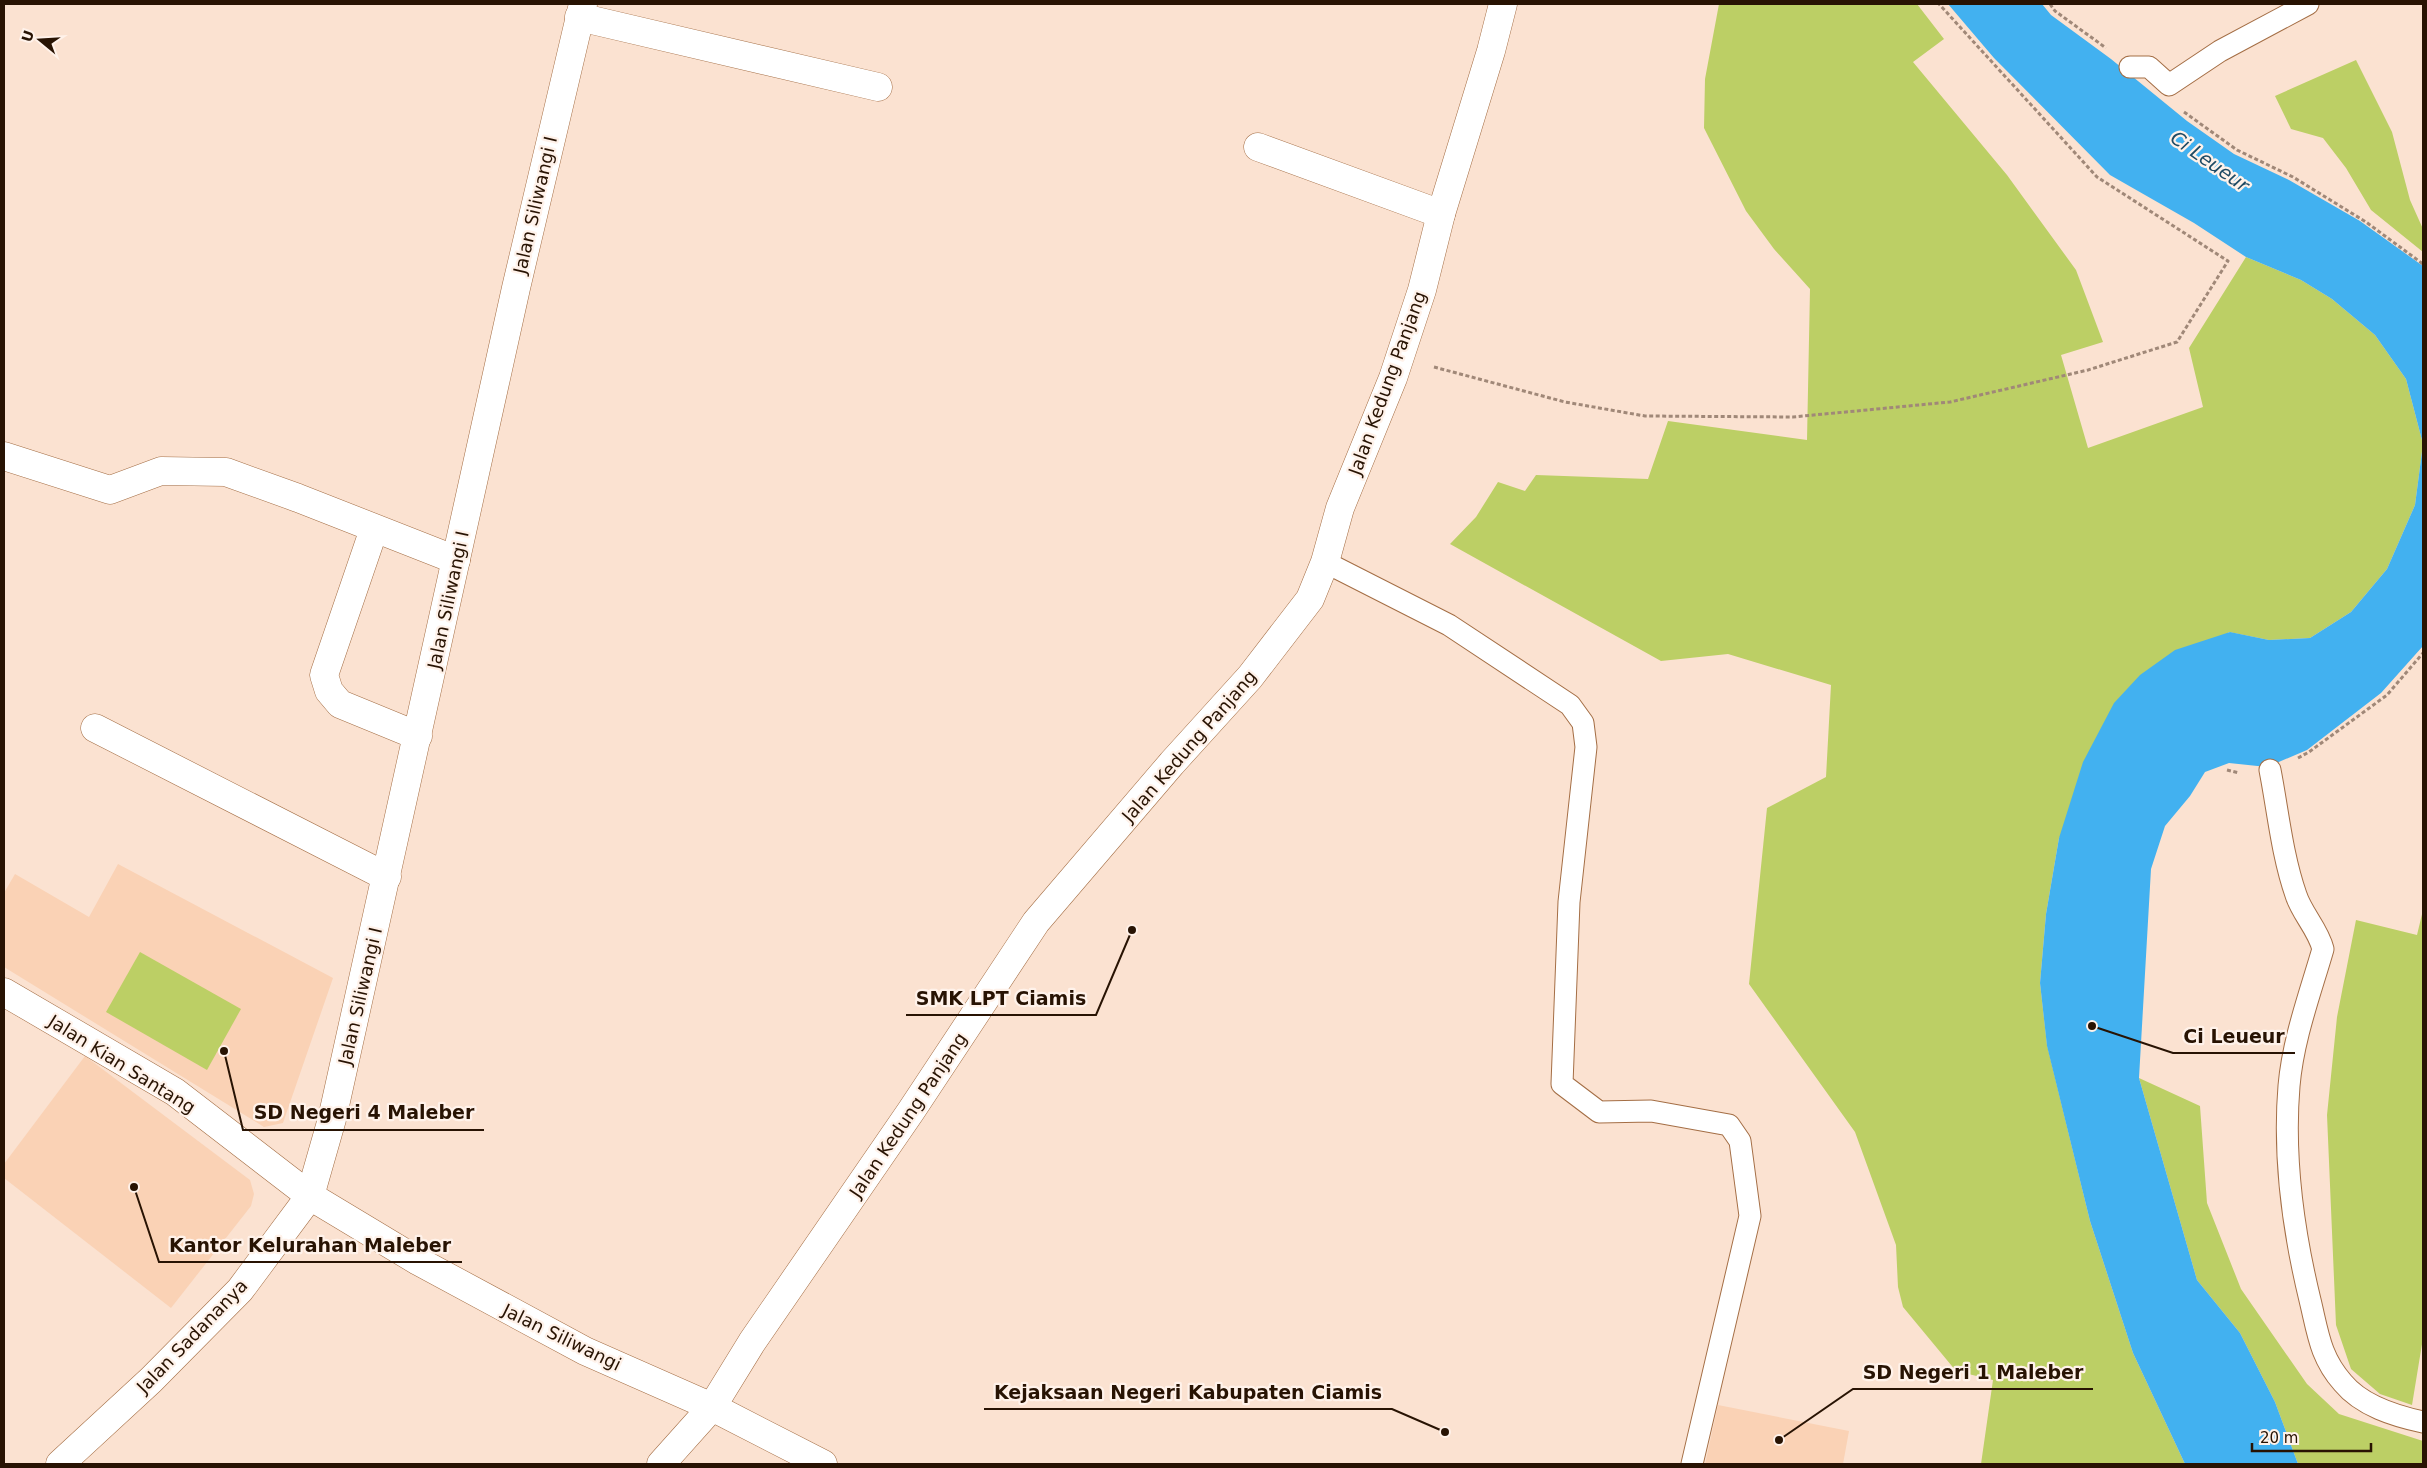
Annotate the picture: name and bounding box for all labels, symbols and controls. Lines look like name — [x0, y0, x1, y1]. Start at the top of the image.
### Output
north arrow — [15, 15, 65, 65]
text: U — [18, 28, 37, 44]
water label: Ci Leueur — [2167, 126, 2254, 197]
street label: Jalan Siliwangi I — [509, 134, 561, 277]
street label: Jalan Kedung Panjang — [1344, 288, 1430, 479]
street label: Jalan Siliwangi I — [423, 529, 473, 672]
street label: Jalan Kedung Panjang — [1117, 666, 1261, 827]
street label: Jalan Siliwangi I — [334, 925, 386, 1068]
callout: SMK LPT Ciamis — [906, 981, 1096, 1015]
text: SMK LPT Ciamis — [916, 987, 1086, 1009]
street label: Jalan Kian Santang — [44, 1010, 199, 1118]
callout: Ci Leueur — [2173, 1019, 2295, 1053]
text: Ci Leueur — [2183, 1025, 2285, 1047]
street label: Jalan Kedung Panjang — [844, 1029, 971, 1202]
callout: SD Negeri 4 Maleber — [243, 1096, 484, 1130]
text: SD Negeri 4 Maleber — [254, 1101, 475, 1123]
callout: Kantor Kelurahan Maleber — [159, 1228, 462, 1262]
text: Kantor Kelurahan Maleber — [169, 1234, 452, 1256]
street label: Jalan Sadananya — [132, 1275, 252, 1398]
street label: Jalan Siliwangi — [498, 1299, 625, 1375]
callout: SD Negeri 1 Maleber — [1853, 1355, 2093, 1389]
text: SD Negeri 1 Maleber — [1863, 1361, 2084, 1383]
callout: Kejaksaan Negeri Kabupaten Ciamis — [984, 1375, 1392, 1409]
text: Kejaksaan Negeri Kabupaten Ciamis — [994, 1381, 1382, 1403]
scale bar — [2252, 1420, 2371, 1452]
text: 20 m — [2260, 1429, 2298, 1447]

